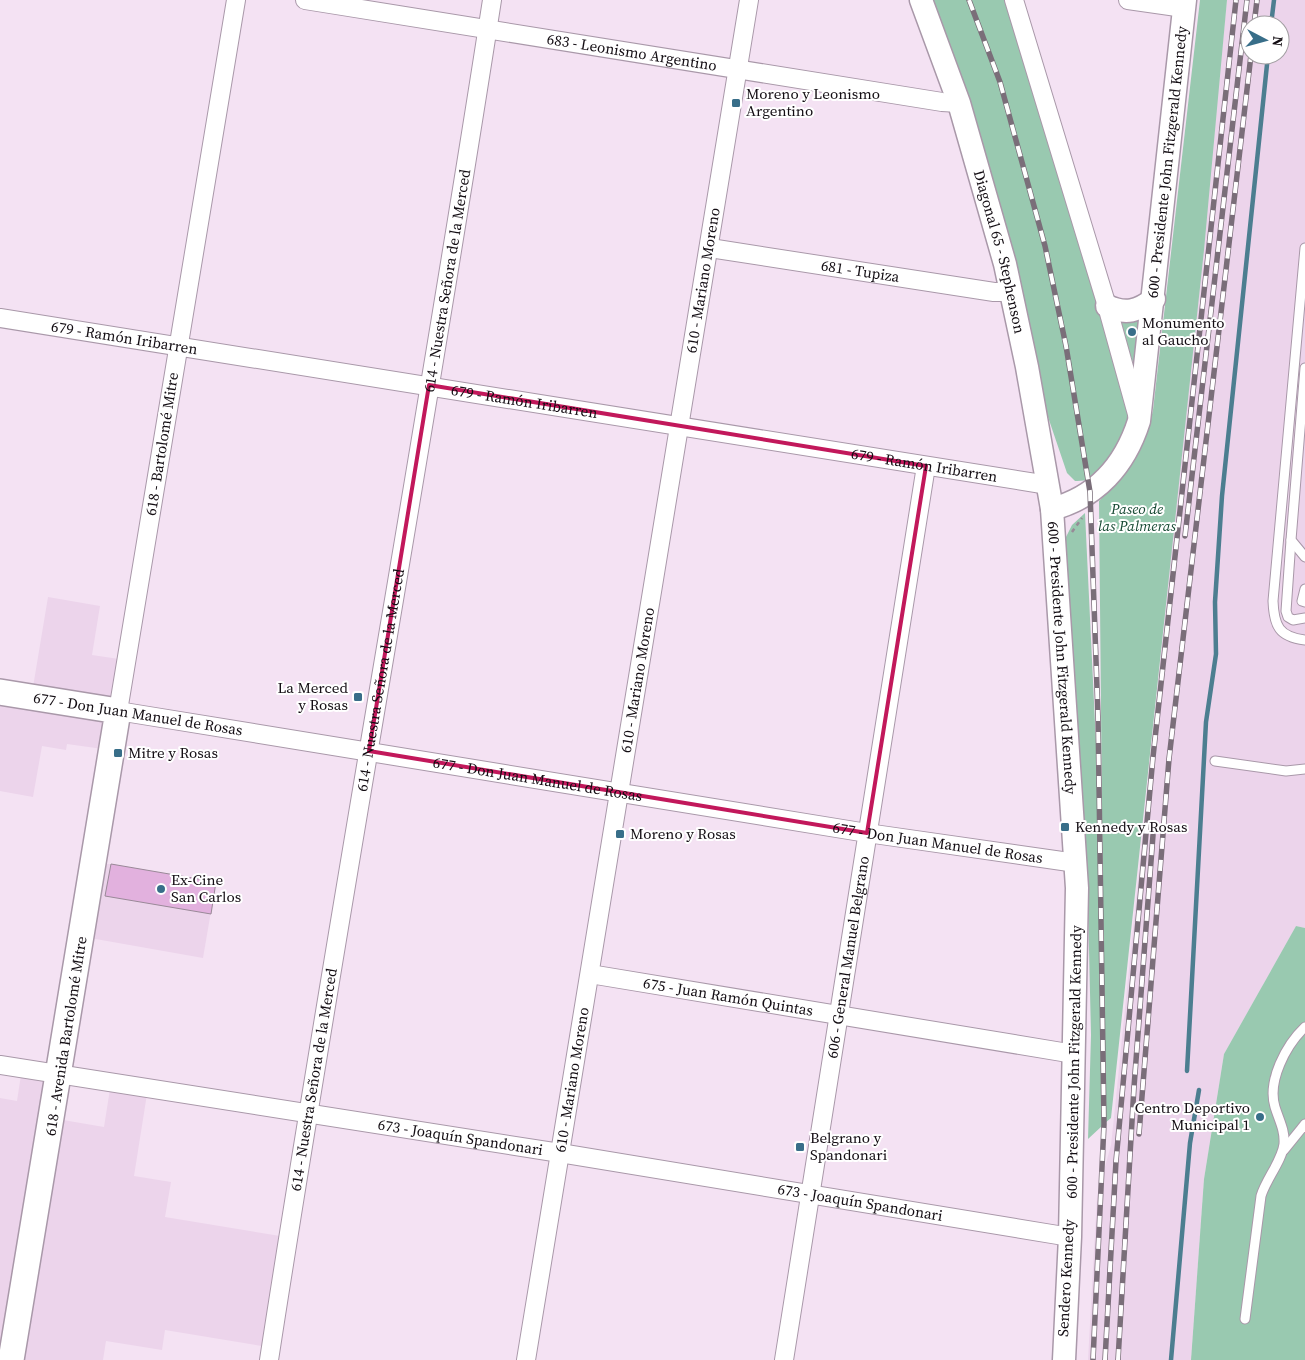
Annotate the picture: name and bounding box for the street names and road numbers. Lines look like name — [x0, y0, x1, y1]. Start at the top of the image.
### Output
street label: 600 - Presidente John Fitzgerald Kennedy — [1142, 24, 1192, 299]
street label: 683 - Leonismo Argentino — [546, 28, 718, 76]
street label: 614 - Nuestra Señora de la Merced — [418, 167, 475, 394]
street label: Diagonal 65 - Stephenson — [969, 167, 1031, 335]
street label: 610 - Mariano Moreno — [680, 206, 725, 355]
street label: 681 - Tupiza — [820, 254, 901, 287]
street label: 679 - Ramón Iribarren — [50, 315, 199, 359]
street label: 618 - Bartolomé Mitre — [140, 370, 183, 517]
street label: 679 - Ramón Iribarren — [450, 379, 599, 423]
street label: 679 - Ramón Iribarren — [850, 443, 999, 487]
street label: 600 - Presidente John Fitzgerald Kennedy — [1043, 521, 1082, 795]
street label: 614 - Nuestra Señora de la Merced — [351, 566, 409, 793]
street label: 610 - Mariano Moreno — [615, 606, 659, 754]
street label: 677 - Don Juan Manuel de Rosas — [32, 687, 244, 740]
street label: 677 - Don Juan Manuel de Rosas — [432, 751, 644, 806]
street label: 677 - Don Juan Manuel de Rosas — [831, 817, 1044, 868]
street label: 606 - General Manuel Belgrano — [821, 854, 874, 1060]
street label: 600 - Presidente John Fitzgerald Kennedy — [1061, 925, 1086, 1199]
street label: 618 - Avenida Bartolomé Mitre — [39, 934, 92, 1137]
street label: 614 - Nuestra Señora de la Merced — [285, 966, 342, 1193]
street label: 675 - Juan Ramón Quintas — [642, 972, 815, 1021]
street label: 610 - Mariano Moreno — [549, 1005, 594, 1154]
street label: 673 - Joaquín Spandonari — [376, 1114, 544, 1160]
street label: 673 - Joaquín Spandonari — [776, 1178, 944, 1226]
street label: Sendero Kennedy — [1052, 1218, 1079, 1337]

